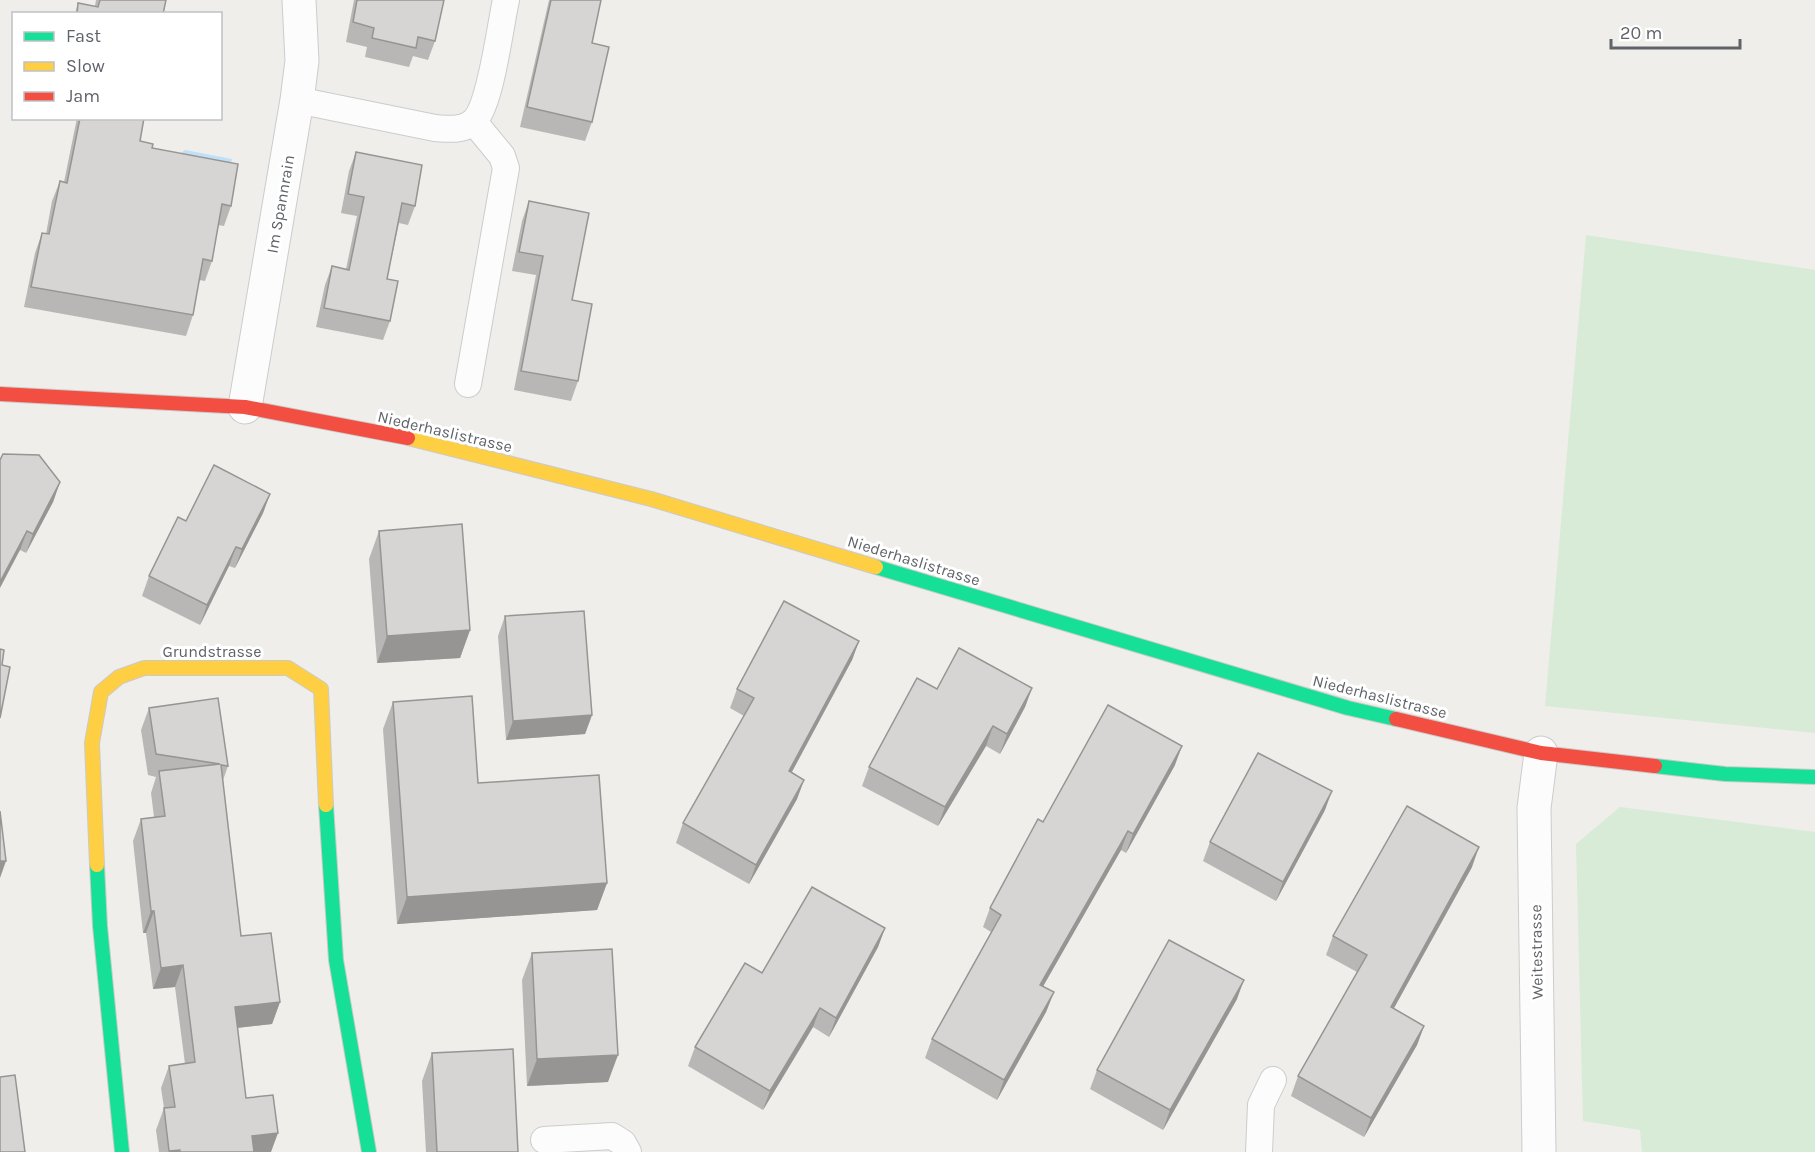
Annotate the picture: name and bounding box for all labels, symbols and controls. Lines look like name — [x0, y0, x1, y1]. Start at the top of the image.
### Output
legend — [12, 12, 222, 120]
scale bar — [1611, 12, 1740, 50]
text: 20 m — [1620, 22, 1662, 44]
text: Fast — [66, 25, 101, 47]
text: Slow — [66, 55, 105, 77]
text: Jam — [66, 85, 100, 107]
street label: Im Spannrain — [263, 153, 298, 255]
street label: Niederhaslistrasse — [376, 407, 514, 456]
street label: Niederhaslistrasse — [845, 531, 982, 590]
street label: Grundstrasse — [163, 642, 261, 661]
street label: Niederhaslistrasse — [1311, 671, 1449, 722]
street label: Weitestrasse — [1526, 904, 1547, 1000]

